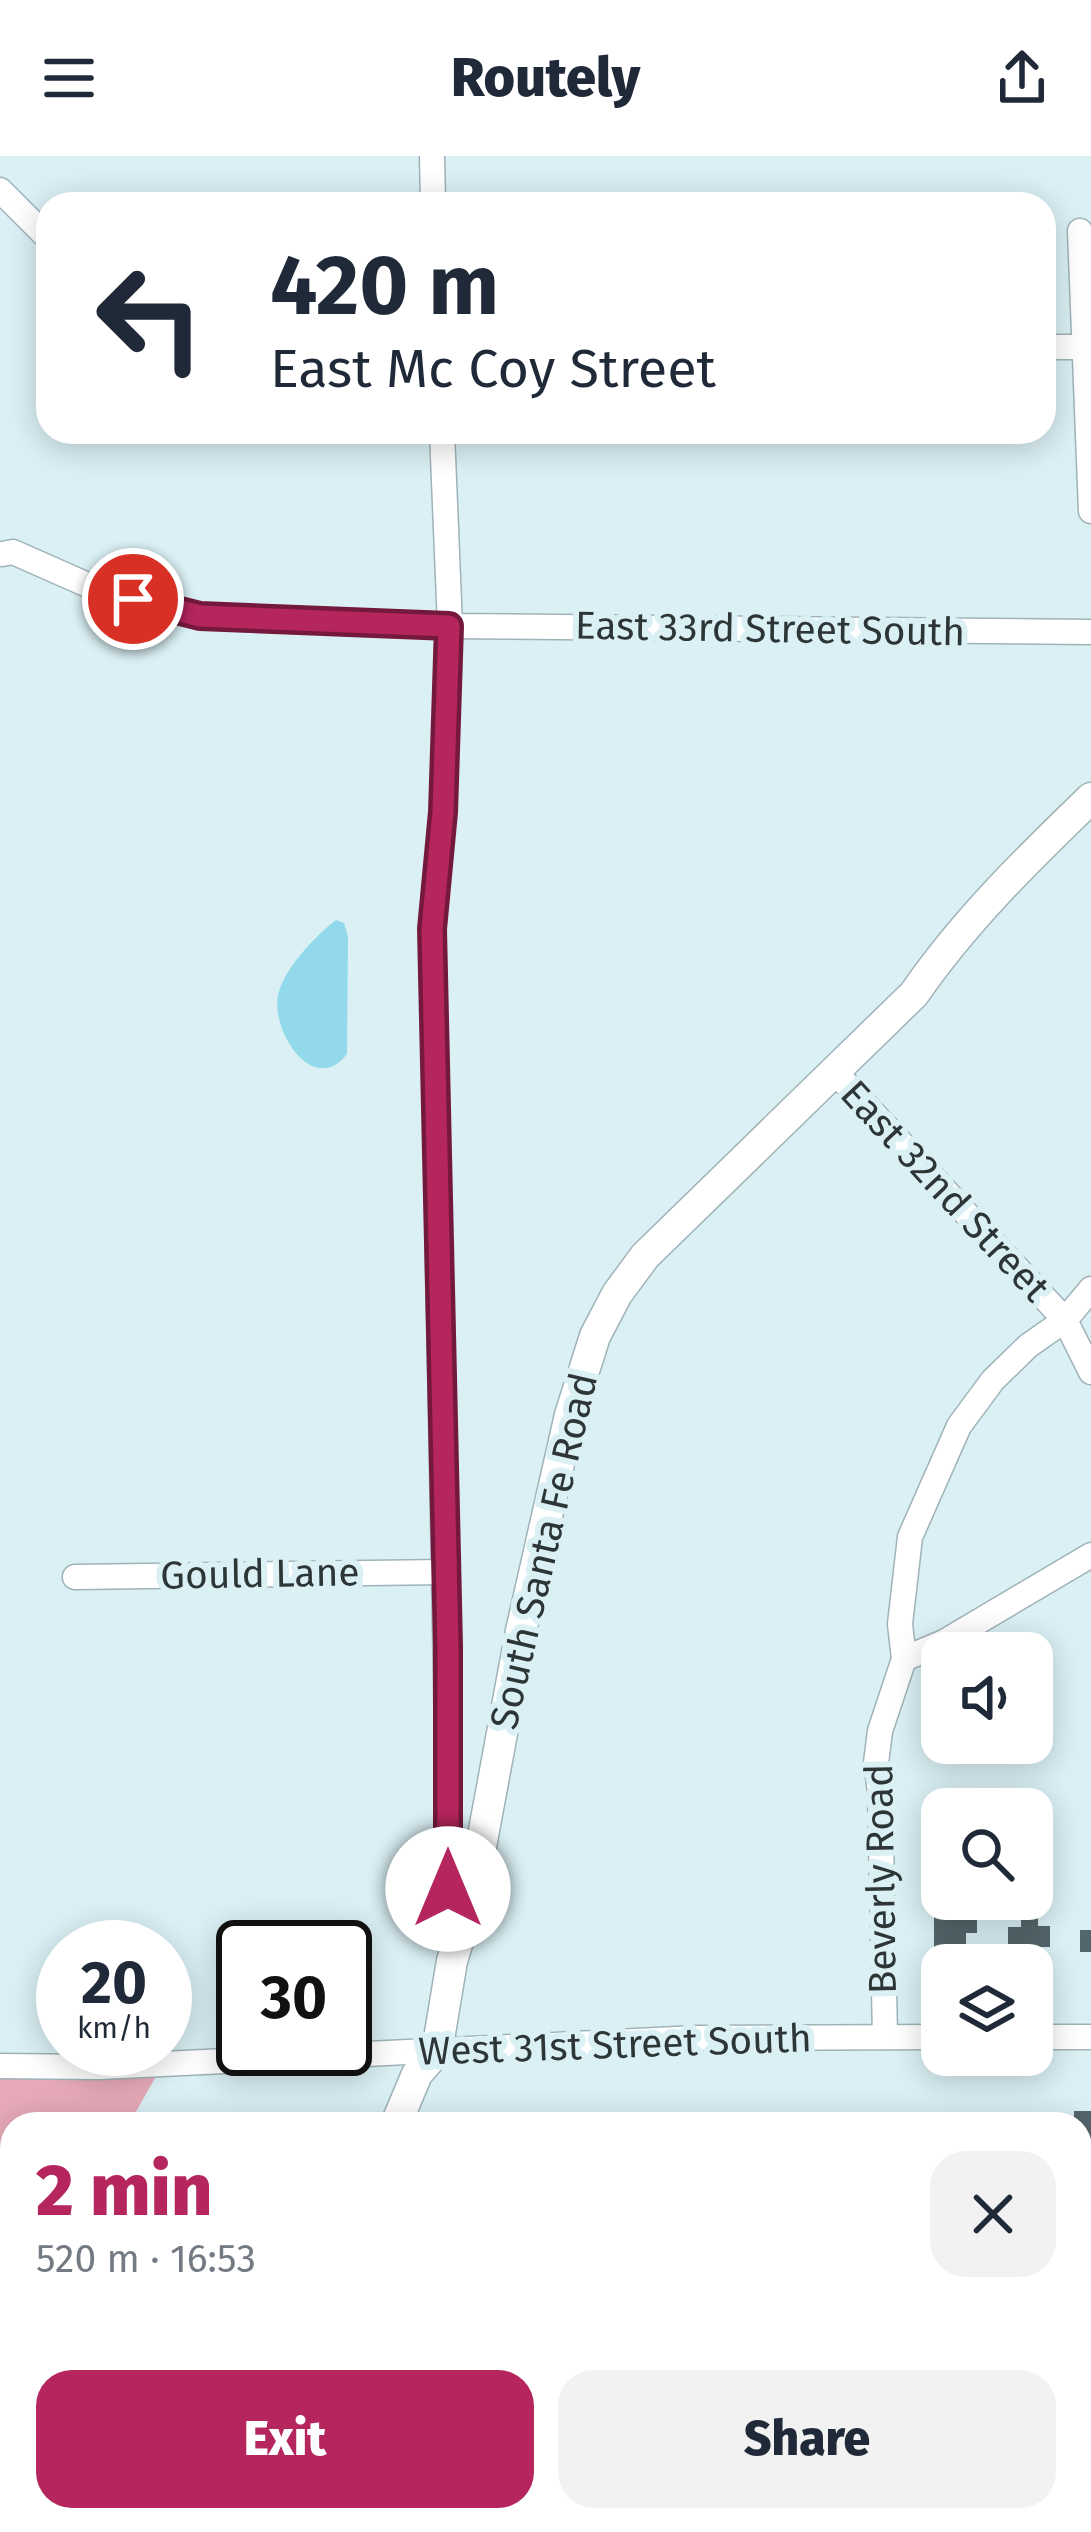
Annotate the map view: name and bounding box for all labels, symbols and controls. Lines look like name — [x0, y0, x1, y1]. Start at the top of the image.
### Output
icon: menu — [36, 45, 102, 111]
icon: share — [989, 45, 1055, 111]
text: Routely — [451, 46, 640, 110]
text: 420 m — [270, 235, 499, 336]
icon: left — [72, 240, 228, 396]
text: East Mc Coy Street — [270, 337, 716, 401]
pin — [82, 548, 184, 650]
icon: arrive — [100, 566, 166, 632]
street label: East 33rd Street South — [575, 603, 965, 655]
street label: East 32nd Street — [831, 1071, 1059, 1311]
street label: South Santa Fe Road — [481, 1368, 607, 1734]
street label: Gould Lane — [160, 1549, 360, 1599]
map controls — [921, 1632, 1053, 2076]
button: sound — [921, 1632, 1053, 1764]
street label: Beverly Road — [856, 1763, 906, 1995]
button: search — [921, 1788, 1053, 1920]
position arrow — [385, 1826, 511, 1952]
speed limit sign: 30 — [216, 1920, 372, 2076]
button: layers — [921, 1944, 1053, 2076]
text: 20 — [81, 1947, 147, 2019]
text: km/h — [77, 2010, 151, 2046]
street label: West 31st Street South — [418, 2015, 812, 2075]
text: 2 min — [36, 2148, 212, 2234]
button: close — [930, 2151, 1056, 2277]
text: 520 m · 16:53 — [36, 2236, 256, 2282]
button: Exit — [36, 2370, 534, 2508]
button: Share — [558, 2370, 1056, 2508]

